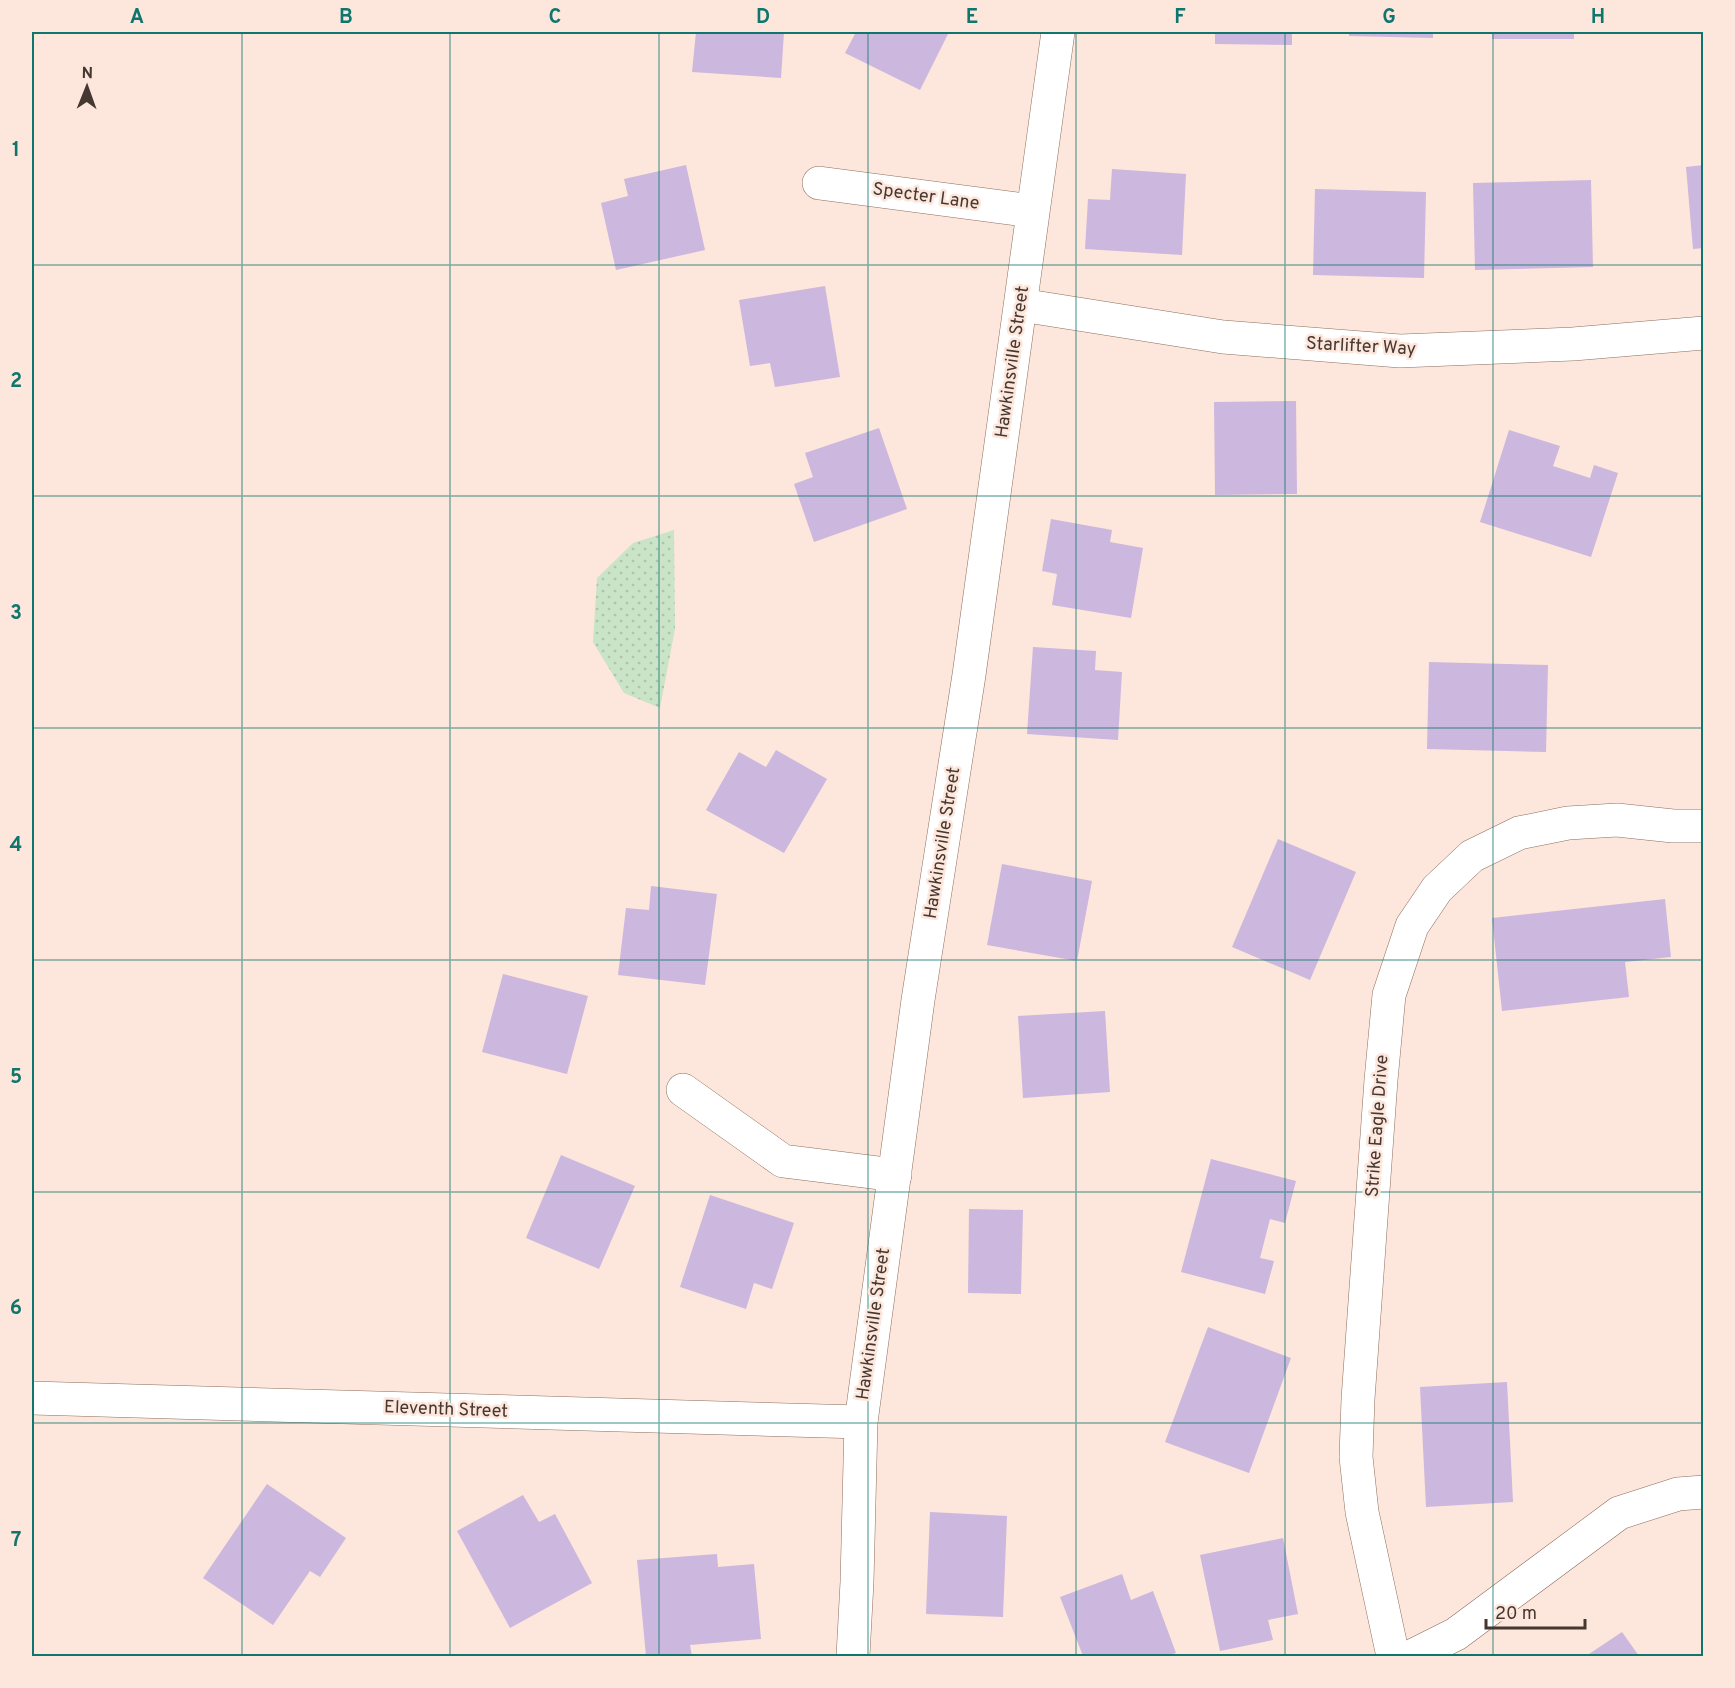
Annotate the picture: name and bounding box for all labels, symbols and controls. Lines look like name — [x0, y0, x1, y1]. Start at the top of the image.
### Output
text: A — [130, 5, 144, 31]
text: B — [339, 5, 353, 31]
text: C — [549, 5, 561, 31]
text: D — [756, 5, 770, 31]
text: E — [966, 5, 978, 31]
text: F — [1174, 5, 1186, 31]
text: G — [1382, 5, 1396, 31]
text: H — [1591, 5, 1605, 31]
north arrow — [57, 57, 117, 117]
text: N — [81, 64, 93, 84]
text: 1 — [12, 138, 20, 164]
street label: Specter Lane — [871, 178, 981, 216]
street label: Hawkinsville Street — [991, 284, 1035, 440]
street label: Starlifter Way — [1305, 333, 1417, 361]
text: 2 — [10, 369, 22, 395]
text: 3 — [10, 601, 22, 627]
street label: Hawkinsville Street — [920, 765, 966, 921]
text: 4 — [10, 833, 22, 859]
street label: Strike Eagle Drive — [1362, 1054, 1394, 1198]
text: 5 — [10, 1065, 22, 1091]
street label: Hawkinsville Street — [852, 1246, 896, 1402]
text: 6 — [10, 1296, 22, 1322]
street label: Eleventh Street — [384, 1396, 508, 1424]
text: 7 — [11, 1528, 21, 1554]
scale bar — [1486, 1592, 1585, 1630]
text: 20 m — [1495, 1603, 1537, 1626]

